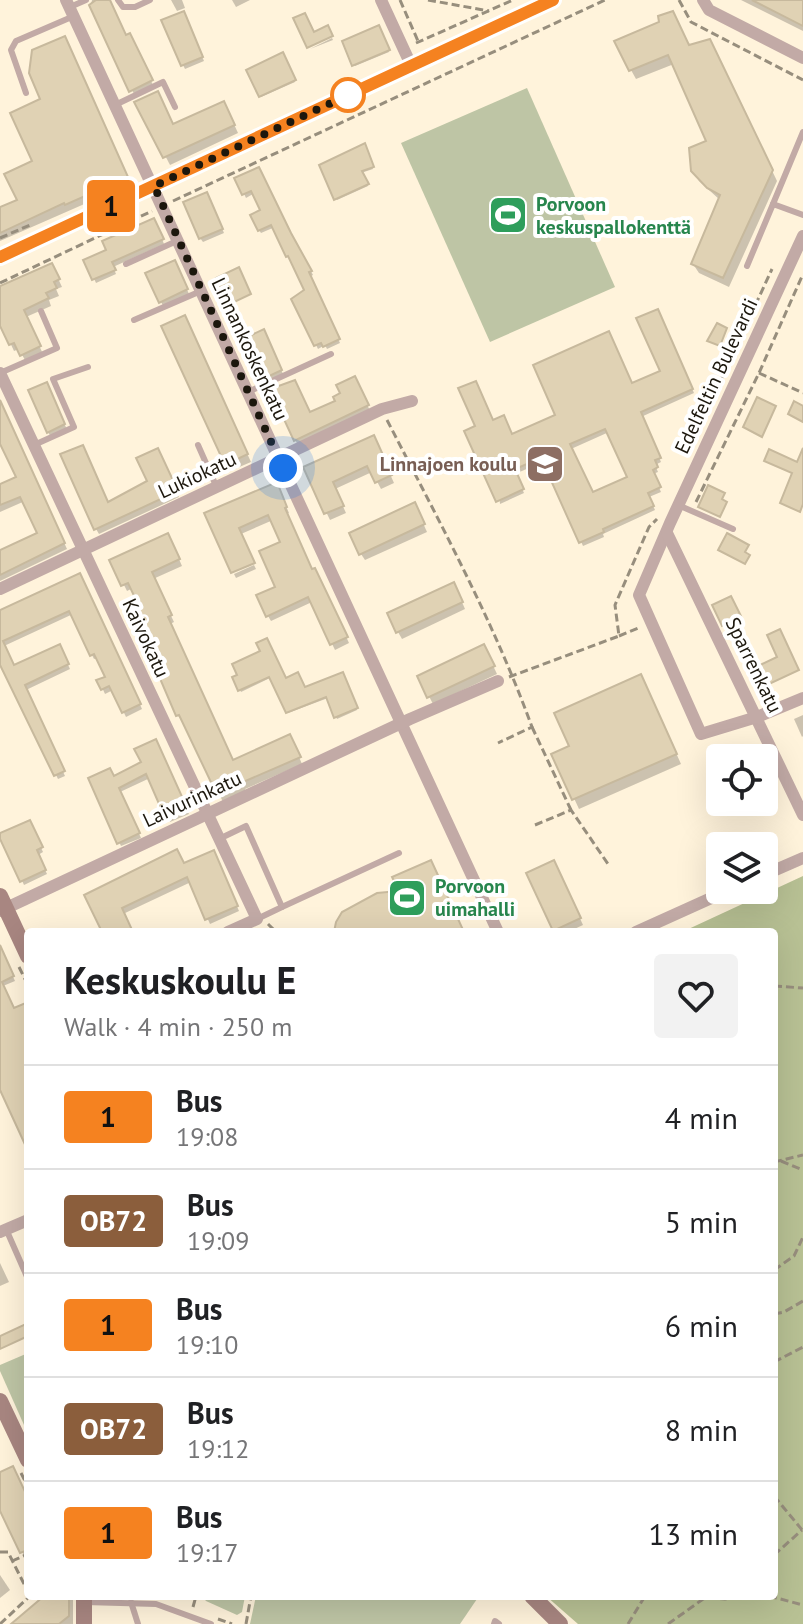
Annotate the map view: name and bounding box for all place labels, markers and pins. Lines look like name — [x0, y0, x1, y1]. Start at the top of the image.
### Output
unlabelled marker — [331, 78, 365, 112]
place label: Porvoon keskuspallokenttä — [536, 191, 691, 240]
sports icon: Porvoon keskuspallokenttä — [487, 194, 529, 236]
school or university icon: Linnajoen koulu — [524, 443, 566, 485]
place label: Linnajoen koulu — [380, 451, 517, 477]
place label: Porvoon uimahalli — [435, 873, 515, 922]
sports icon: Porvoon uimahalli — [386, 877, 428, 919]

